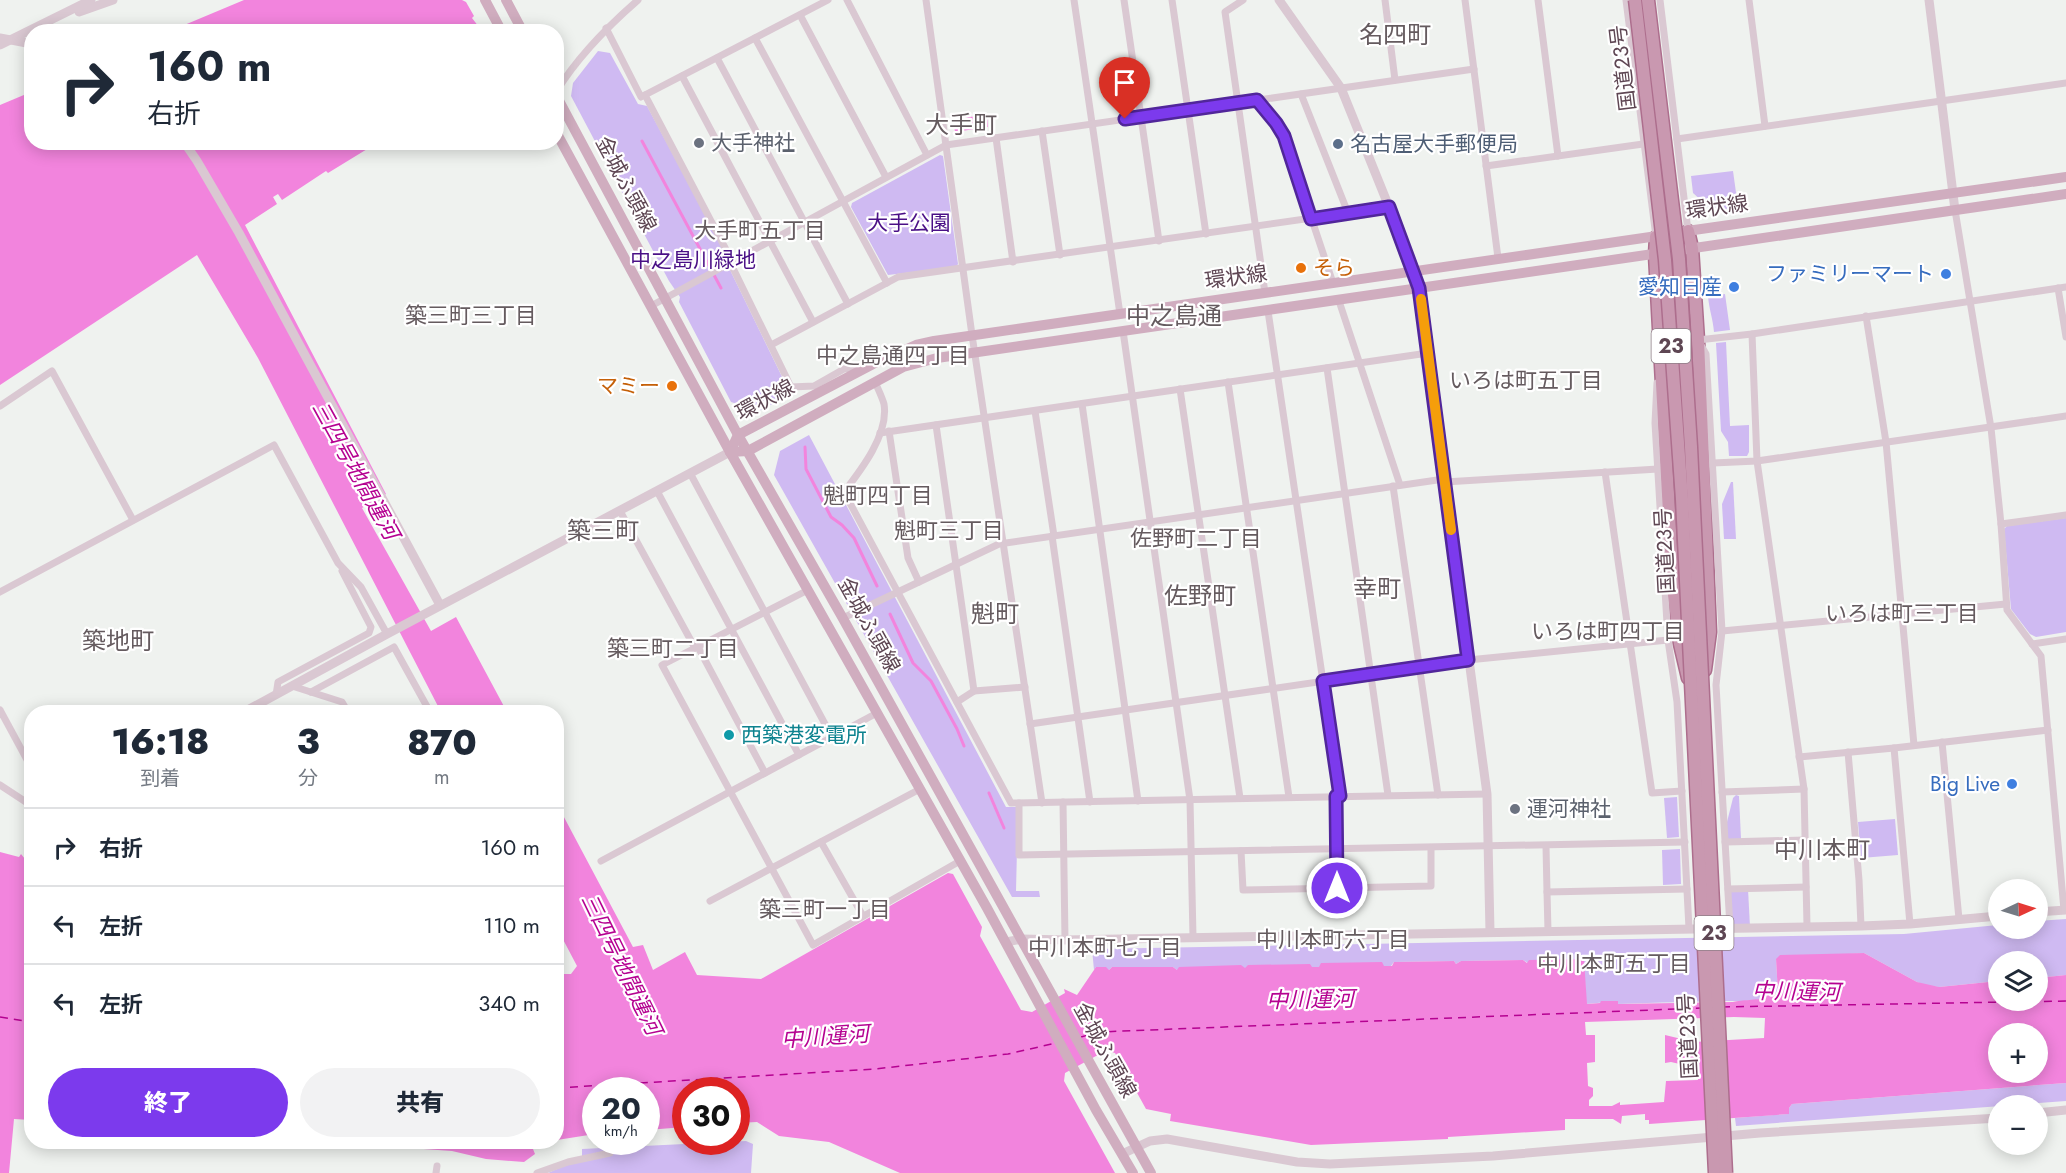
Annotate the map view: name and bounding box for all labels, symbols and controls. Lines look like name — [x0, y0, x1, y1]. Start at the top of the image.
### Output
district label: 名四町 — [1359, 17, 1431, 52]
street label: 国道23号 — [1603, 23, 1643, 113]
text: 160 m — [147, 36, 271, 97]
icon: right — [48, 48, 126, 126]
pin — [1099, 57, 1150, 119]
icon: arrive — [1108, 66, 1141, 99]
text: 右折 — [147, 94, 201, 133]
district label: 大手町 — [925, 107, 997, 142]
place label: 大手神社 — [711, 128, 795, 158]
place label: 名古屋大手郵便局 — [1350, 129, 1518, 159]
street label: 金城ふ頭線 — [588, 131, 664, 237]
marker: 大手神社 — [692, 136, 706, 150]
marker: 名古屋大手郵便局 — [1331, 137, 1345, 151]
street label: 環状線 — [1684, 188, 1750, 226]
park label: 大手公園 — [867, 208, 951, 238]
district label: 大手町五丁目 — [694, 214, 826, 246]
park label: 中之島川緑地 — [630, 245, 756, 275]
place label: そら — [1313, 253, 1355, 283]
street label: 環状線 — [1203, 258, 1269, 296]
place label: ファミリーマート — [1766, 259, 1934, 289]
marker: そら — [1294, 261, 1308, 275]
marker: ファミリーマート — [1939, 267, 1953, 281]
place label: 愛知日産 — [1638, 272, 1722, 302]
marker: 愛知日産 — [1727, 280, 1741, 294]
district label: 中之島通 — [1126, 298, 1222, 333]
district label: 築三町三丁目 — [405, 299, 537, 331]
road number: 23 — [1652, 329, 1690, 363]
district label: 中之島通四丁目 — [816, 339, 970, 371]
district label: いろは町五丁目 — [1449, 364, 1603, 396]
place label: マミー — [597, 371, 660, 401]
street label: 環状線 — [730, 372, 800, 428]
marker: マミー — [665, 379, 679, 393]
water label: 三四号地間運河 — [305, 395, 409, 549]
district label: 魁町四丁目 — [823, 479, 933, 511]
street label: 国道23号 — [1648, 507, 1682, 595]
district label: 築三町 — [567, 513, 639, 548]
district label: 魁町三丁目 — [894, 514, 1004, 546]
district label: 佐野町二丁目 — [1130, 522, 1262, 554]
district label: 幸町 — [1353, 571, 1401, 606]
street label: 金城ふ頭線 — [830, 572, 908, 678]
district label: 佐野町 — [1164, 578, 1236, 613]
district label: 魁町 — [971, 596, 1019, 631]
district label: いろは町三丁目 — [1825, 597, 1979, 629]
district label: いろは町四丁目 — [1531, 615, 1685, 647]
district label: 築地町 — [82, 623, 154, 658]
district label: 築三町二丁目 — [607, 632, 739, 664]
text: 16:18 — [111, 715, 209, 767]
text: 3 — [297, 715, 320, 767]
text: 870 — [407, 716, 477, 768]
place label: 西築港変電所 — [741, 720, 867, 750]
marker: 西築港変電所 — [722, 728, 736, 742]
text: m — [434, 763, 450, 792]
text: 到着 — [140, 764, 180, 793]
text: 分 — [298, 764, 318, 793]
place label: Big Live — [1930, 769, 2000, 799]
marker: Big Live — [2005, 777, 2019, 791]
place label: 運河神社 — [1527, 794, 1611, 824]
marker: 運河神社 — [1508, 802, 1522, 816]
icon: right — [48, 831, 81, 864]
text: 160 m — [480, 831, 540, 863]
text: 右折 — [99, 832, 143, 864]
district label: 中川本町 — [1774, 832, 1870, 867]
position arrow — [1305, 856, 1369, 920]
north arrow — [1988, 879, 2048, 939]
map controls — [1988, 879, 2048, 1155]
water label: 三四号地間運河 — [574, 888, 672, 1044]
district label: 築三町一丁目 — [759, 893, 891, 925]
icon: left — [48, 909, 81, 942]
text: 110 m — [483, 909, 540, 941]
text: 左折 — [99, 910, 143, 942]
road number: 23 — [1694, 916, 1734, 950]
district label: 中川本町六丁目 — [1256, 923, 1410, 955]
district label: 中川本町七丁目 — [1028, 931, 1182, 963]
district label: 中川本町五丁目 — [1537, 947, 1691, 979]
button: layers — [1988, 951, 2048, 1011]
water label: 中川運河 — [1752, 974, 1844, 1008]
water label: 中川運河 — [1266, 982, 1358, 1016]
icon: left — [48, 987, 81, 1020]
text: 340 m — [478, 987, 540, 1019]
text: 左折 — [99, 988, 143, 1020]
street label: 国道23号 — [1671, 992, 1705, 1080]
street label: 金城ふ頭線 — [1066, 997, 1144, 1103]
water label: 中川運河 — [780, 1017, 874, 1055]
button: + — [1988, 1023, 2048, 1083]
button: 終了 — [48, 1068, 288, 1137]
button: 共有 — [300, 1068, 540, 1137]
speed limit sign: 30 — [672, 1077, 750, 1155]
text: 20 — [601, 1087, 641, 1130]
button: − — [1988, 1095, 2048, 1155]
text: km/h — [604, 1120, 638, 1142]

